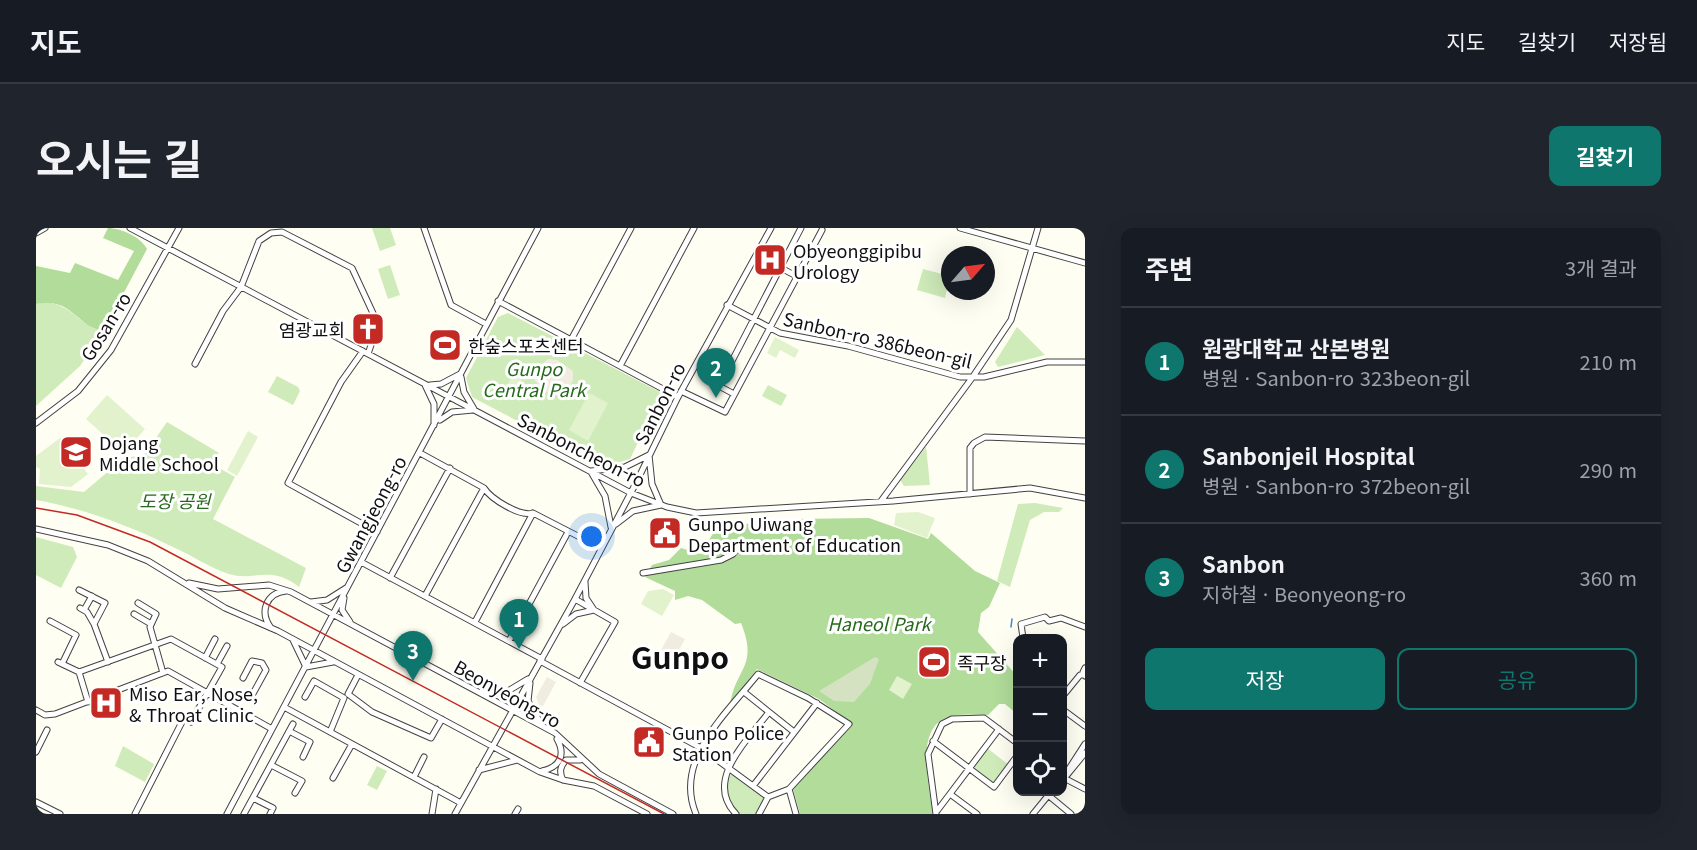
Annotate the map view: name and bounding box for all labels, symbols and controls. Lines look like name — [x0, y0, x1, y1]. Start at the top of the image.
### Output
text: 지도 — [30, 21, 82, 61]
text: 지도 — [1446, 26, 1485, 56]
text: 길찾기 — [1518, 26, 1576, 56]
text: 저장됨 — [1609, 26, 1667, 56]
text: 오시는 길 — [36, 126, 202, 187]
button: 길찾기 — [1549, 126, 1661, 186]
place label: Obyeonggipibu Urology — [793, 237, 922, 284]
hospital icon: Obyeonggipibu Urology — [752, 242, 788, 278]
north arrow — [941, 246, 995, 300]
text: 주변 — [1145, 249, 1193, 286]
text: 3개 결과 — [1565, 253, 1637, 282]
street label: Gosan-ro — [74, 287, 136, 365]
street label: Sanbon-ro 386beon-gil — [781, 305, 975, 373]
church icon: 염광교회 — [350, 311, 386, 347]
place label: 염광교회 — [279, 316, 345, 342]
sports icon: 한숲스포츠센터 — [427, 327, 463, 363]
text: 원광대학교 산본병원 — [1202, 331, 1390, 363]
place label: 한숲스포츠센터 — [468, 332, 584, 358]
text: 1 — [1159, 347, 1170, 376]
text: 210 m — [1580, 347, 1637, 376]
pin: 2 — [696, 348, 736, 398]
park label: Gunpo Central Park — [482, 355, 588, 402]
street label: Sanbon-ro — [627, 358, 691, 448]
text: 병원 · Sanbon-ro 323beon-gil — [1202, 363, 1470, 392]
street label: Sanboncheon-ro — [513, 405, 651, 493]
place label: Dojang Middle School — [99, 429, 219, 476]
school or university icon: Dojang Middle School — [58, 434, 94, 470]
text: Sanbonjeil Hospital — [1202, 439, 1415, 471]
street label: Gwangjeong-ro — [328, 451, 412, 577]
text: 2 — [1159, 455, 1170, 484]
text: 290 m — [1580, 455, 1637, 484]
text: 병원 · Sanbon-ro 372beon-gil — [1202, 471, 1470, 500]
park label: 도장 공원 — [139, 487, 212, 513]
place label: Gunpo Uiwang Department of Education — [688, 510, 901, 557]
public building icon: Gunpo Uiwang Department of Education — [647, 515, 683, 551]
your location — [577, 522, 606, 551]
text: Sanbon — [1202, 547, 1285, 579]
text: 3 — [1159, 563, 1170, 592]
text: 360 m — [1580, 563, 1637, 592]
text: 지하철 · Beonyeong-ro — [1202, 579, 1406, 608]
pin: 1 — [500, 600, 538, 649]
park label: Haneol Park — [828, 610, 932, 636]
pin: 3 — [394, 632, 433, 681]
district label: Gunpo — [631, 634, 729, 678]
map controls — [1013, 634, 1067, 796]
button: + — [1013, 634, 1067, 688]
sports icon: 족구장 — [916, 644, 952, 680]
button: 저장 — [1145, 648, 1385, 710]
button: 공유 — [1397, 648, 1637, 710]
place label: 족구장 — [957, 649, 1007, 675]
street label: Beonyeong-ro — [450, 653, 566, 733]
place label: Miso Ear, Nose, & Throat Clinic — [129, 680, 258, 727]
hospital icon: Miso Ear, Nose, & Throat Clinic — [88, 685, 124, 721]
button: − — [1013, 688, 1067, 742]
place label: Gunpo Police Station — [672, 719, 784, 766]
public building icon: Gunpo Police Station — [631, 724, 667, 760]
button: locate — [1013, 742, 1067, 796]

